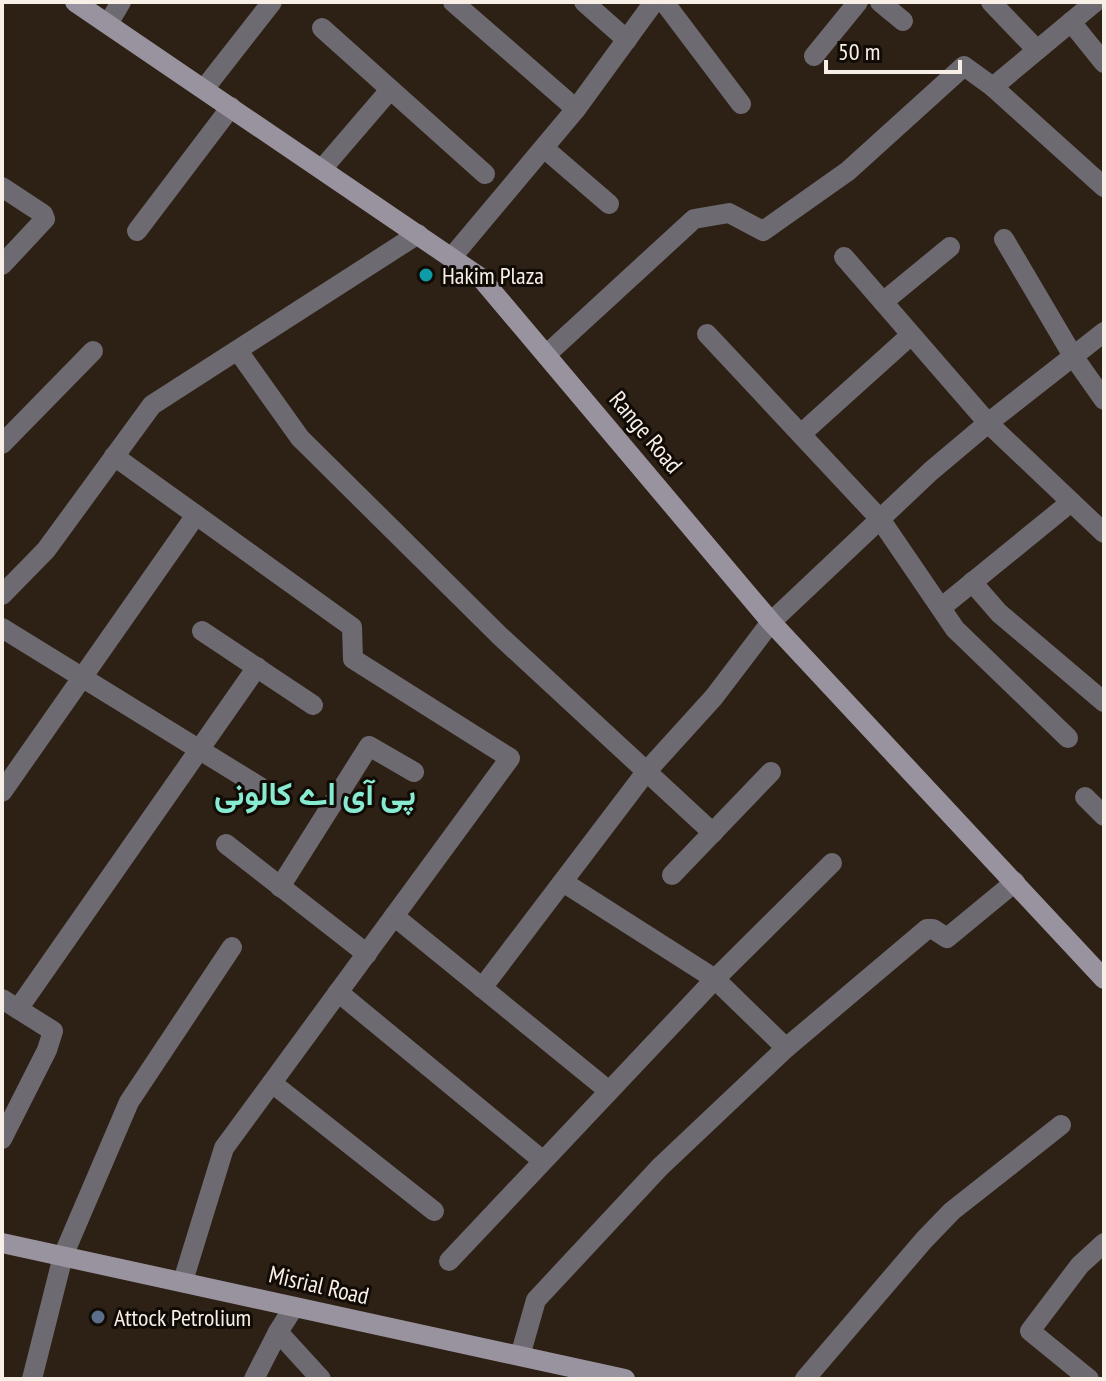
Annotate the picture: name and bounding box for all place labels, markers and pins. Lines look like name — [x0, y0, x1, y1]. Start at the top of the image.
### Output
place label: Hakim Plaza — [442, 260, 544, 291]
marker: Hakim Plaza — [417, 266, 435, 284]
place label: Attock Petrolium — [114, 1302, 251, 1333]
marker: Attock Petrolium — [89, 1308, 107, 1326]

